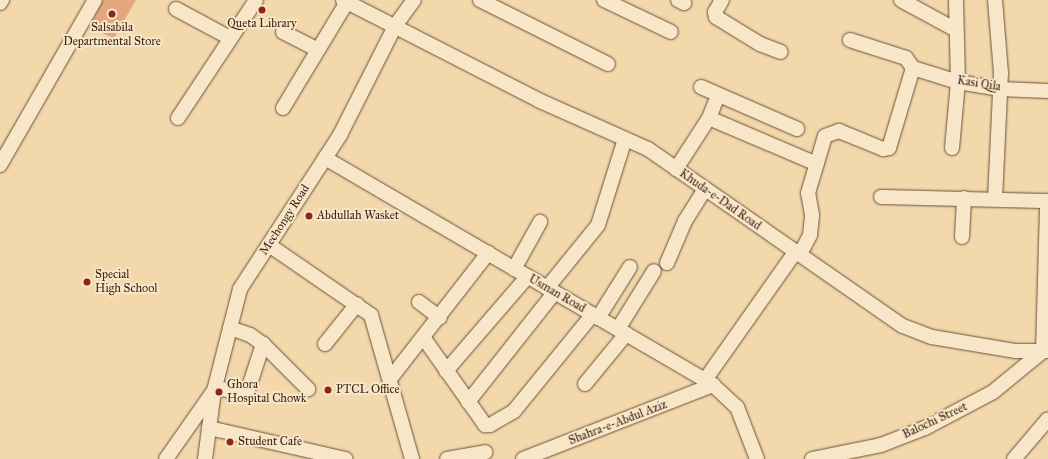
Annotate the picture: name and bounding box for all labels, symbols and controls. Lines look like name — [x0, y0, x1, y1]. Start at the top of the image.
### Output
marker: Queta Library — [257, 5, 267, 15]
marker: Salsabila Departmental Store — [107, 9, 117, 19]
place label: Queta Library — [227, 17, 297, 31]
place label: Salsabila Departmental Store — [63, 21, 161, 49]
street label: Kasi Qila — [956, 73, 1002, 95]
street label: Khuda-e-Dad Road — [676, 167, 764, 233]
street label: Mechongy Road — [257, 182, 313, 258]
place label: Abdullah Wasket — [317, 209, 399, 223]
marker: Abdullah Wasket — [304, 211, 314, 221]
place label: Special High School — [95, 268, 158, 296]
street label: Usman Road — [526, 272, 588, 316]
marker: Special High School — [82, 277, 92, 287]
place label: Ghora Hospital Chowk — [227, 378, 306, 406]
place label: PTCL Office — [336, 383, 400, 397]
marker: PTCL Office — [323, 385, 333, 395]
marker: Ghora Hospital Chowk — [214, 387, 224, 397]
street label: Shahra-e-Abdul Aziz — [567, 398, 669, 448]
street label: Balochi Street — [900, 400, 970, 442]
place label: Student Cafe — [238, 435, 302, 449]
marker: Student Cafe — [225, 437, 235, 447]

